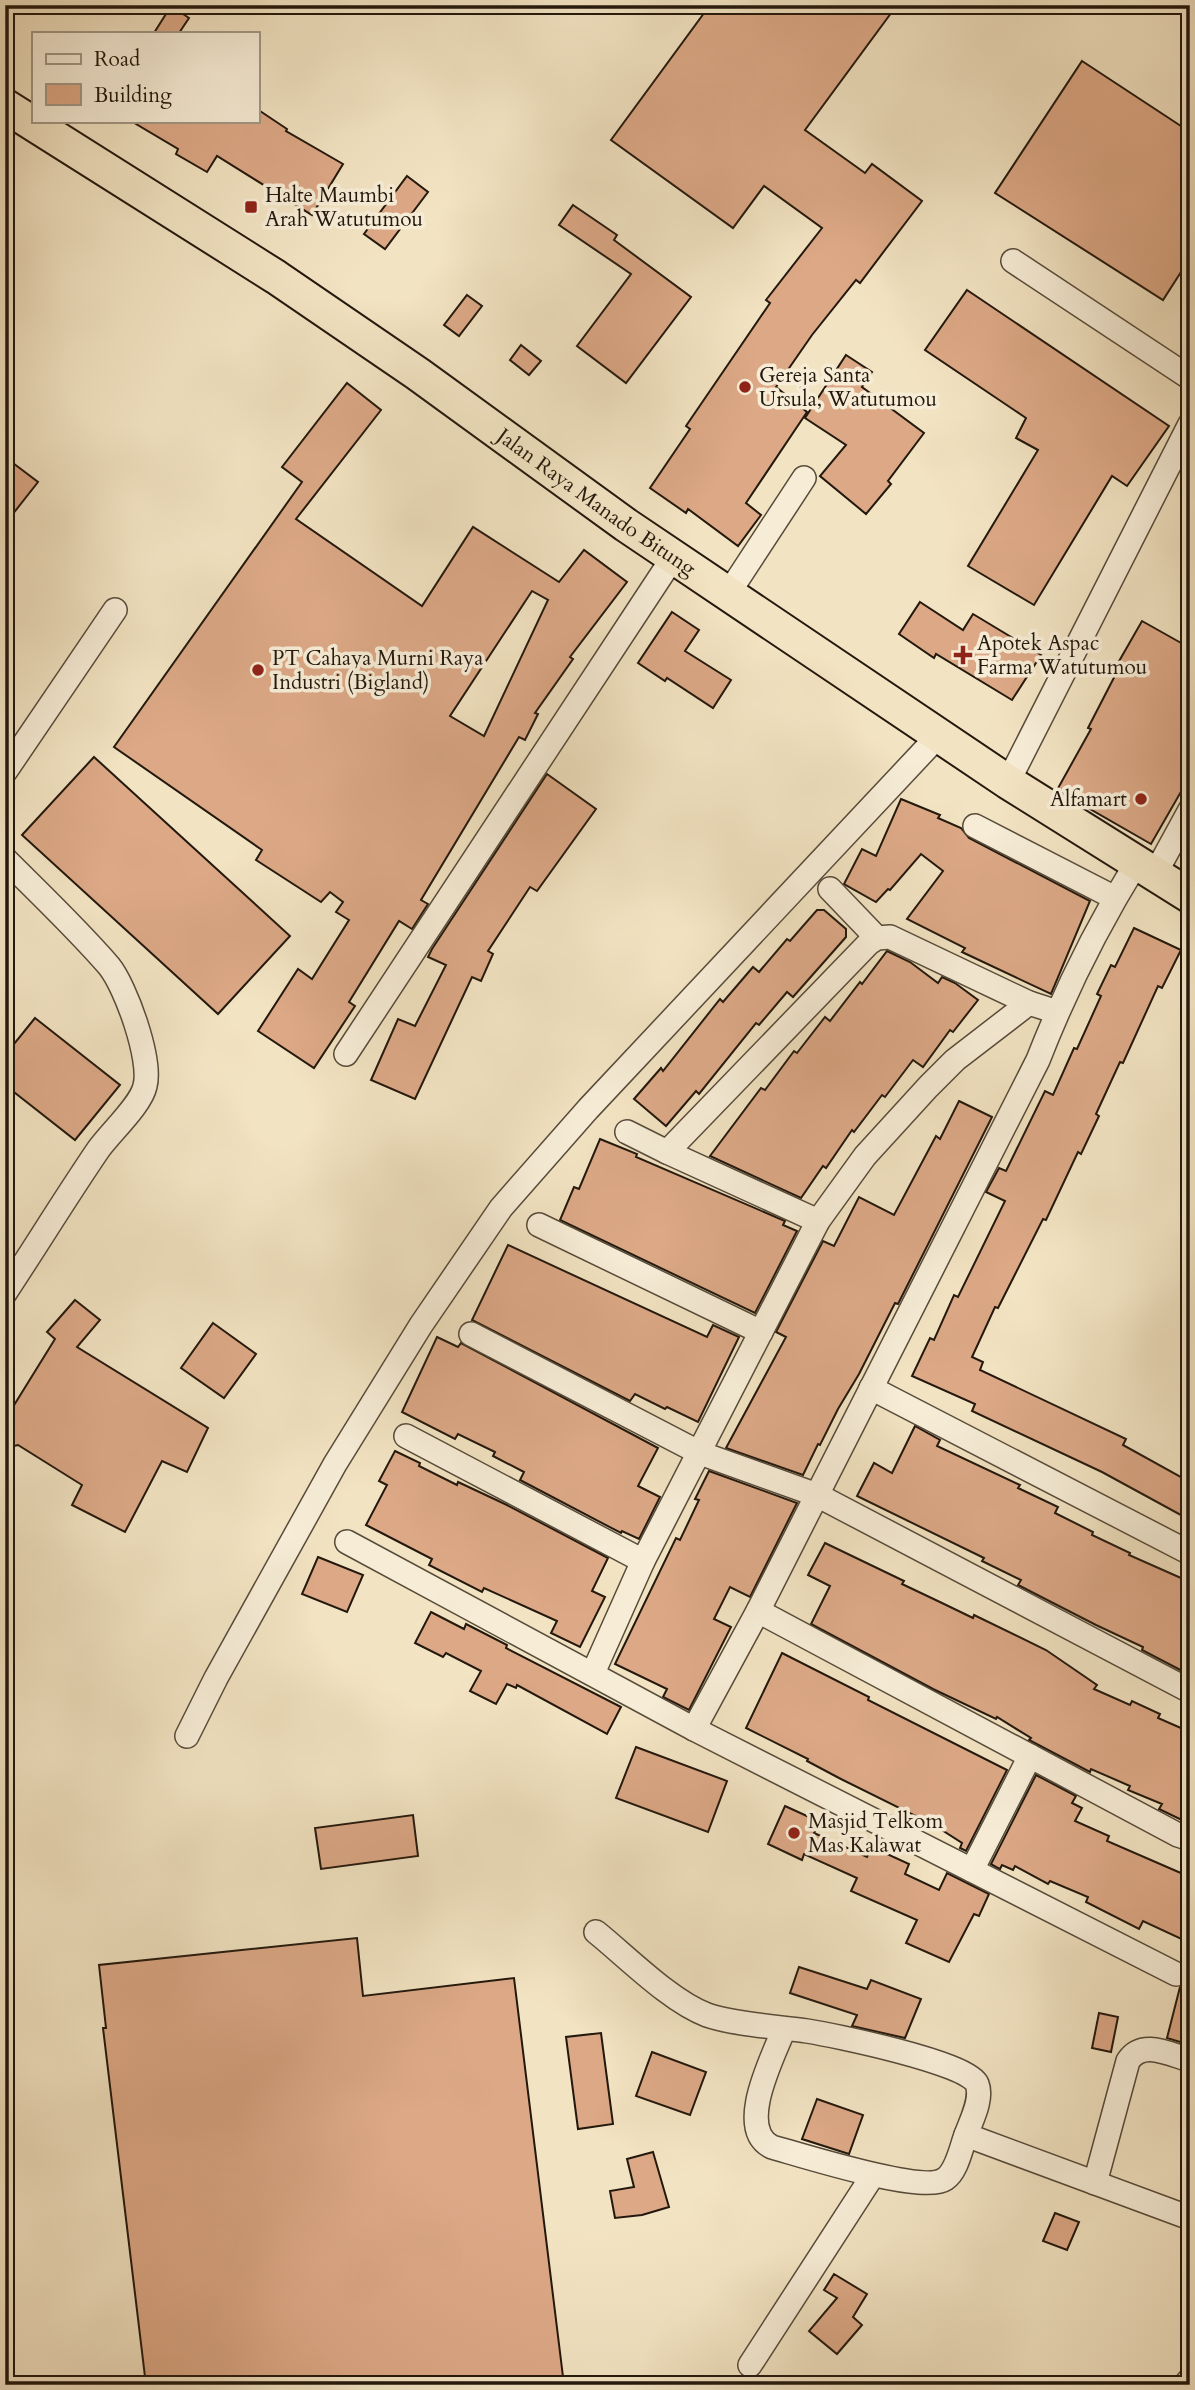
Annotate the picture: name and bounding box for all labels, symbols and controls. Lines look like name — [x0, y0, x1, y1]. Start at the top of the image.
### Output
legend — [32, 32, 259, 122]
text: Road — [94, 45, 140, 74]
text: Building — [94, 81, 172, 110]
place label: Halte Maumbi Arah Watutumou — [265, 181, 423, 234]
marker: Halte Maumbi Arah Watutumou — [243, 199, 259, 215]
place label: Gereja Santa Ursula, Watutumou — [759, 361, 937, 414]
marker: Gereja Santa Ursula, Watutumou — [737, 379, 753, 395]
street label: Jalan Raya Manado Bitung — [488, 420, 702, 583]
place label: Apotek Aspac Farma Watutumou — [977, 629, 1147, 682]
place label: PT Cahaya Murni Raya Industri (Bigland) — [272, 644, 483, 697]
marker: Apotek Aspac Farma Watutumou — [955, 647, 971, 663]
marker: PT Cahaya Murni Raya Industri (Bigland) — [250, 662, 266, 678]
place label: Alfamart — [1050, 785, 1127, 814]
marker: Alfamart — [1133, 791, 1149, 807]
place label: Masjid Telkom Mas Kalawat — [808, 1807, 943, 1860]
marker: Masjid Telkom Mas Kalawat — [786, 1825, 802, 1841]

